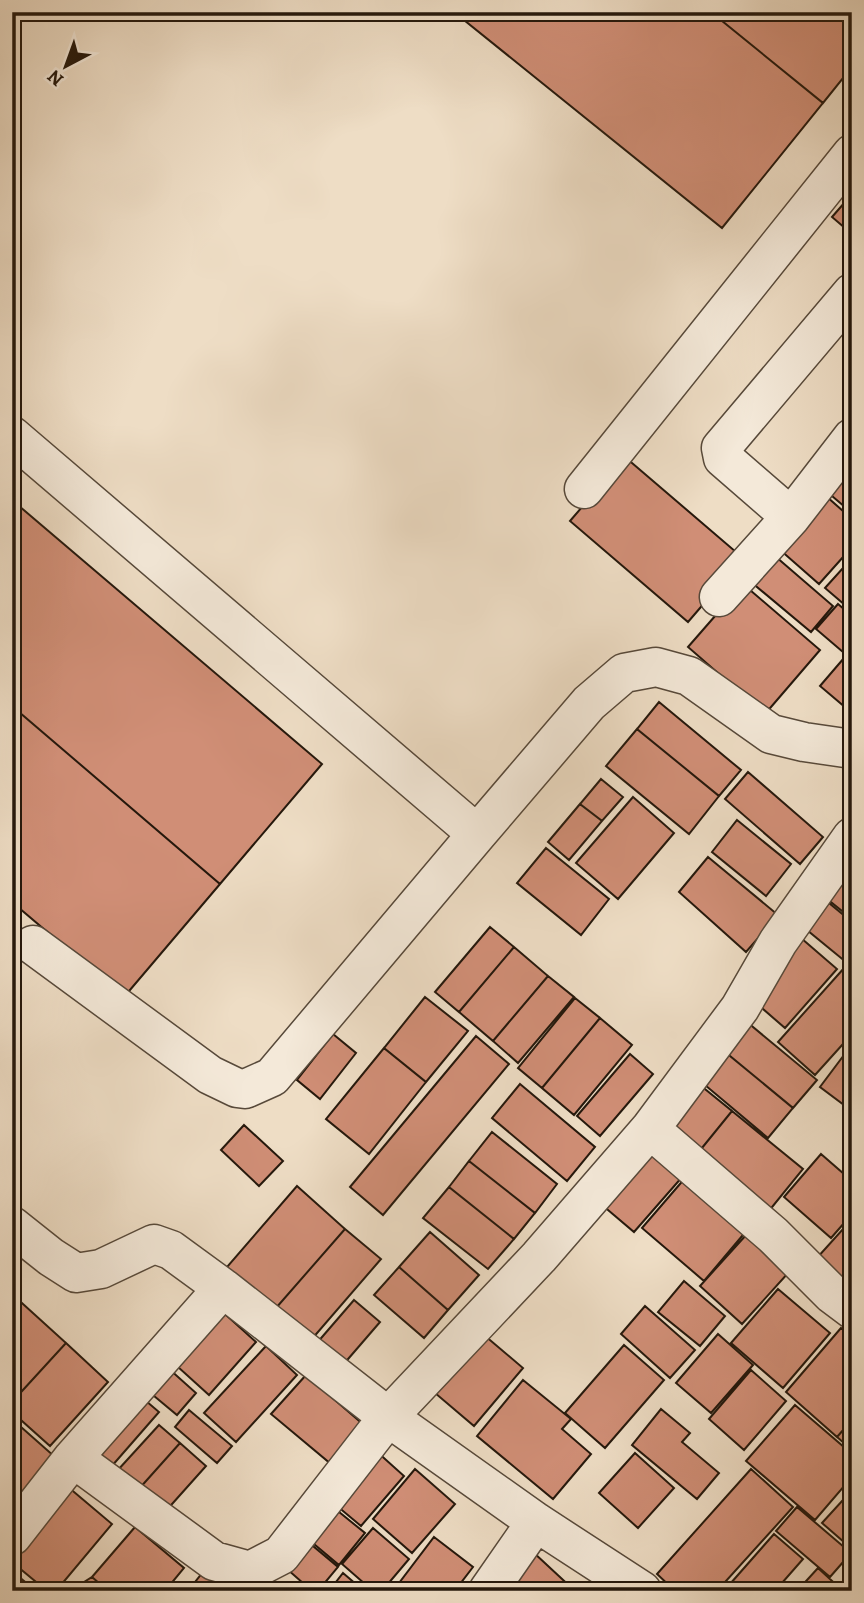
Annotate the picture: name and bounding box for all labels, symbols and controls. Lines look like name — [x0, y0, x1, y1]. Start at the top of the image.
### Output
north arrow — [32, 32, 102, 102]
text: N — [42, 64, 69, 92]

